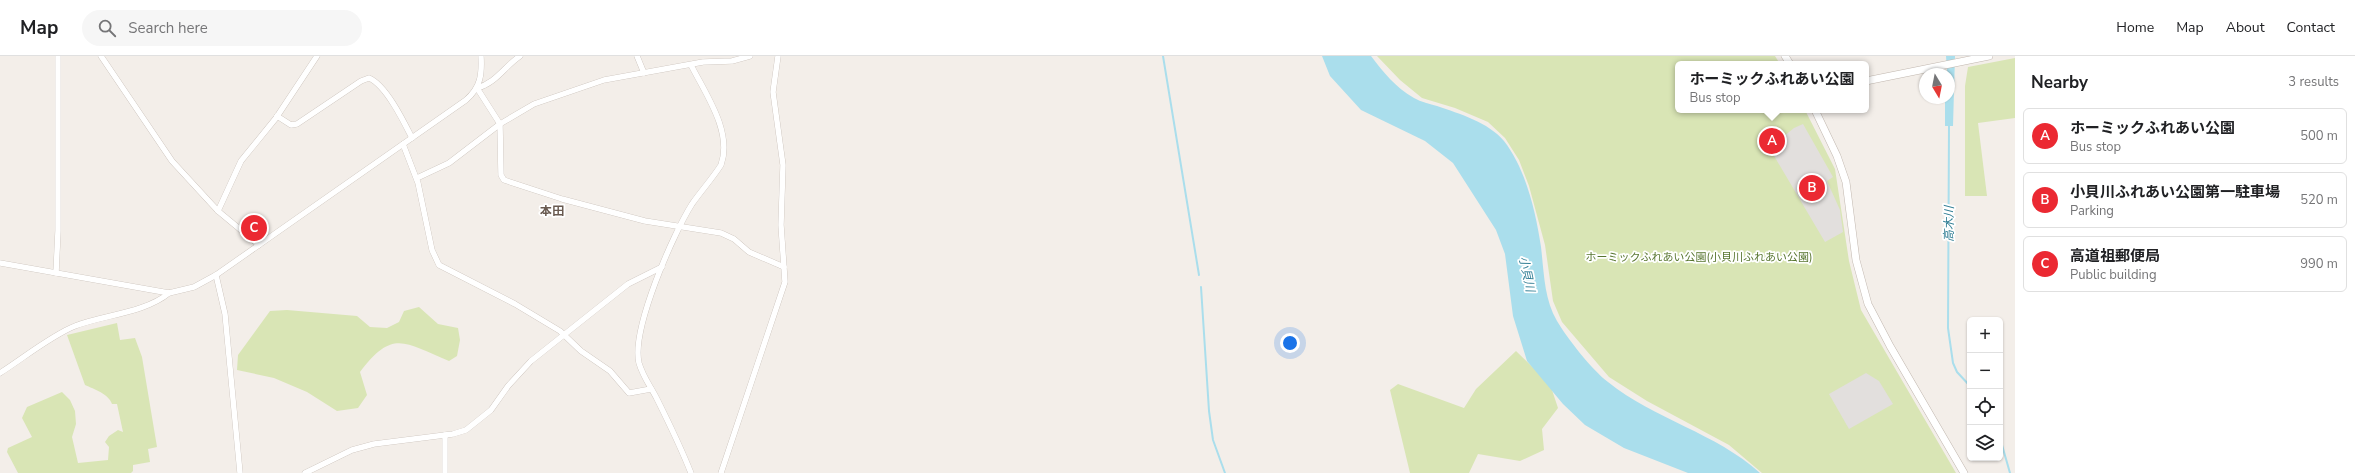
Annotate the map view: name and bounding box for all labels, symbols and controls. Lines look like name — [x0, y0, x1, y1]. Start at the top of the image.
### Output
search box — [82, 10, 362, 46]
text: Map — [20, 15, 58, 41]
icon: search — [96, 17, 118, 39]
text: Search here — [128, 18, 208, 38]
text: Home — [2116, 18, 2154, 37]
text: Map — [2176, 18, 2204, 37]
text: About — [2226, 18, 2265, 37]
text: Contact — [2287, 18, 2335, 37]
popup — [1675, 61, 1869, 113]
north arrow — [1919, 68, 1955, 104]
text: ホーミックふれあい公園 — [1689, 69, 1855, 89]
text: Nearby — [2031, 71, 2088, 94]
text: 3 results — [2288, 73, 2339, 91]
text: Bus stop — [1689, 89, 1741, 107]
text: ホーミックふれあい公園 — [2070, 118, 2235, 138]
pin: A — [1759, 126, 1785, 156]
text: A — [2040, 127, 2050, 145]
text: 500 m — [2300, 127, 2338, 145]
text: Bus stop — [2070, 138, 2121, 156]
pin: B — [1799, 173, 1825, 203]
text: 小貝川ふれあい公園第一駐車場 — [2070, 182, 2280, 202]
text: B — [2041, 191, 2049, 209]
text: 520 m — [2300, 191, 2338, 209]
text: Parking — [2070, 202, 2114, 220]
district label: 本田 — [540, 203, 564, 219]
water label: 高木川 — [1941, 204, 1957, 242]
pin: C — [241, 213, 267, 243]
text: 高道祖郵便局 — [2070, 246, 2160, 266]
park label: ホーミックふれあい公園(小貝川ふれあい公園) — [1586, 250, 1812, 265]
water label: 小貝川 — [1515, 255, 1539, 295]
text: C — [2041, 255, 2049, 273]
text: 990 m — [2300, 255, 2338, 273]
text: Public building — [2070, 266, 2157, 284]
map controls — [1967, 317, 2003, 461]
button: + — [1967, 317, 2003, 353]
your location — [1280, 333, 1300, 353]
button: − — [1967, 353, 2003, 389]
button: locate — [1967, 389, 2003, 425]
button: layers — [1967, 425, 2003, 461]

